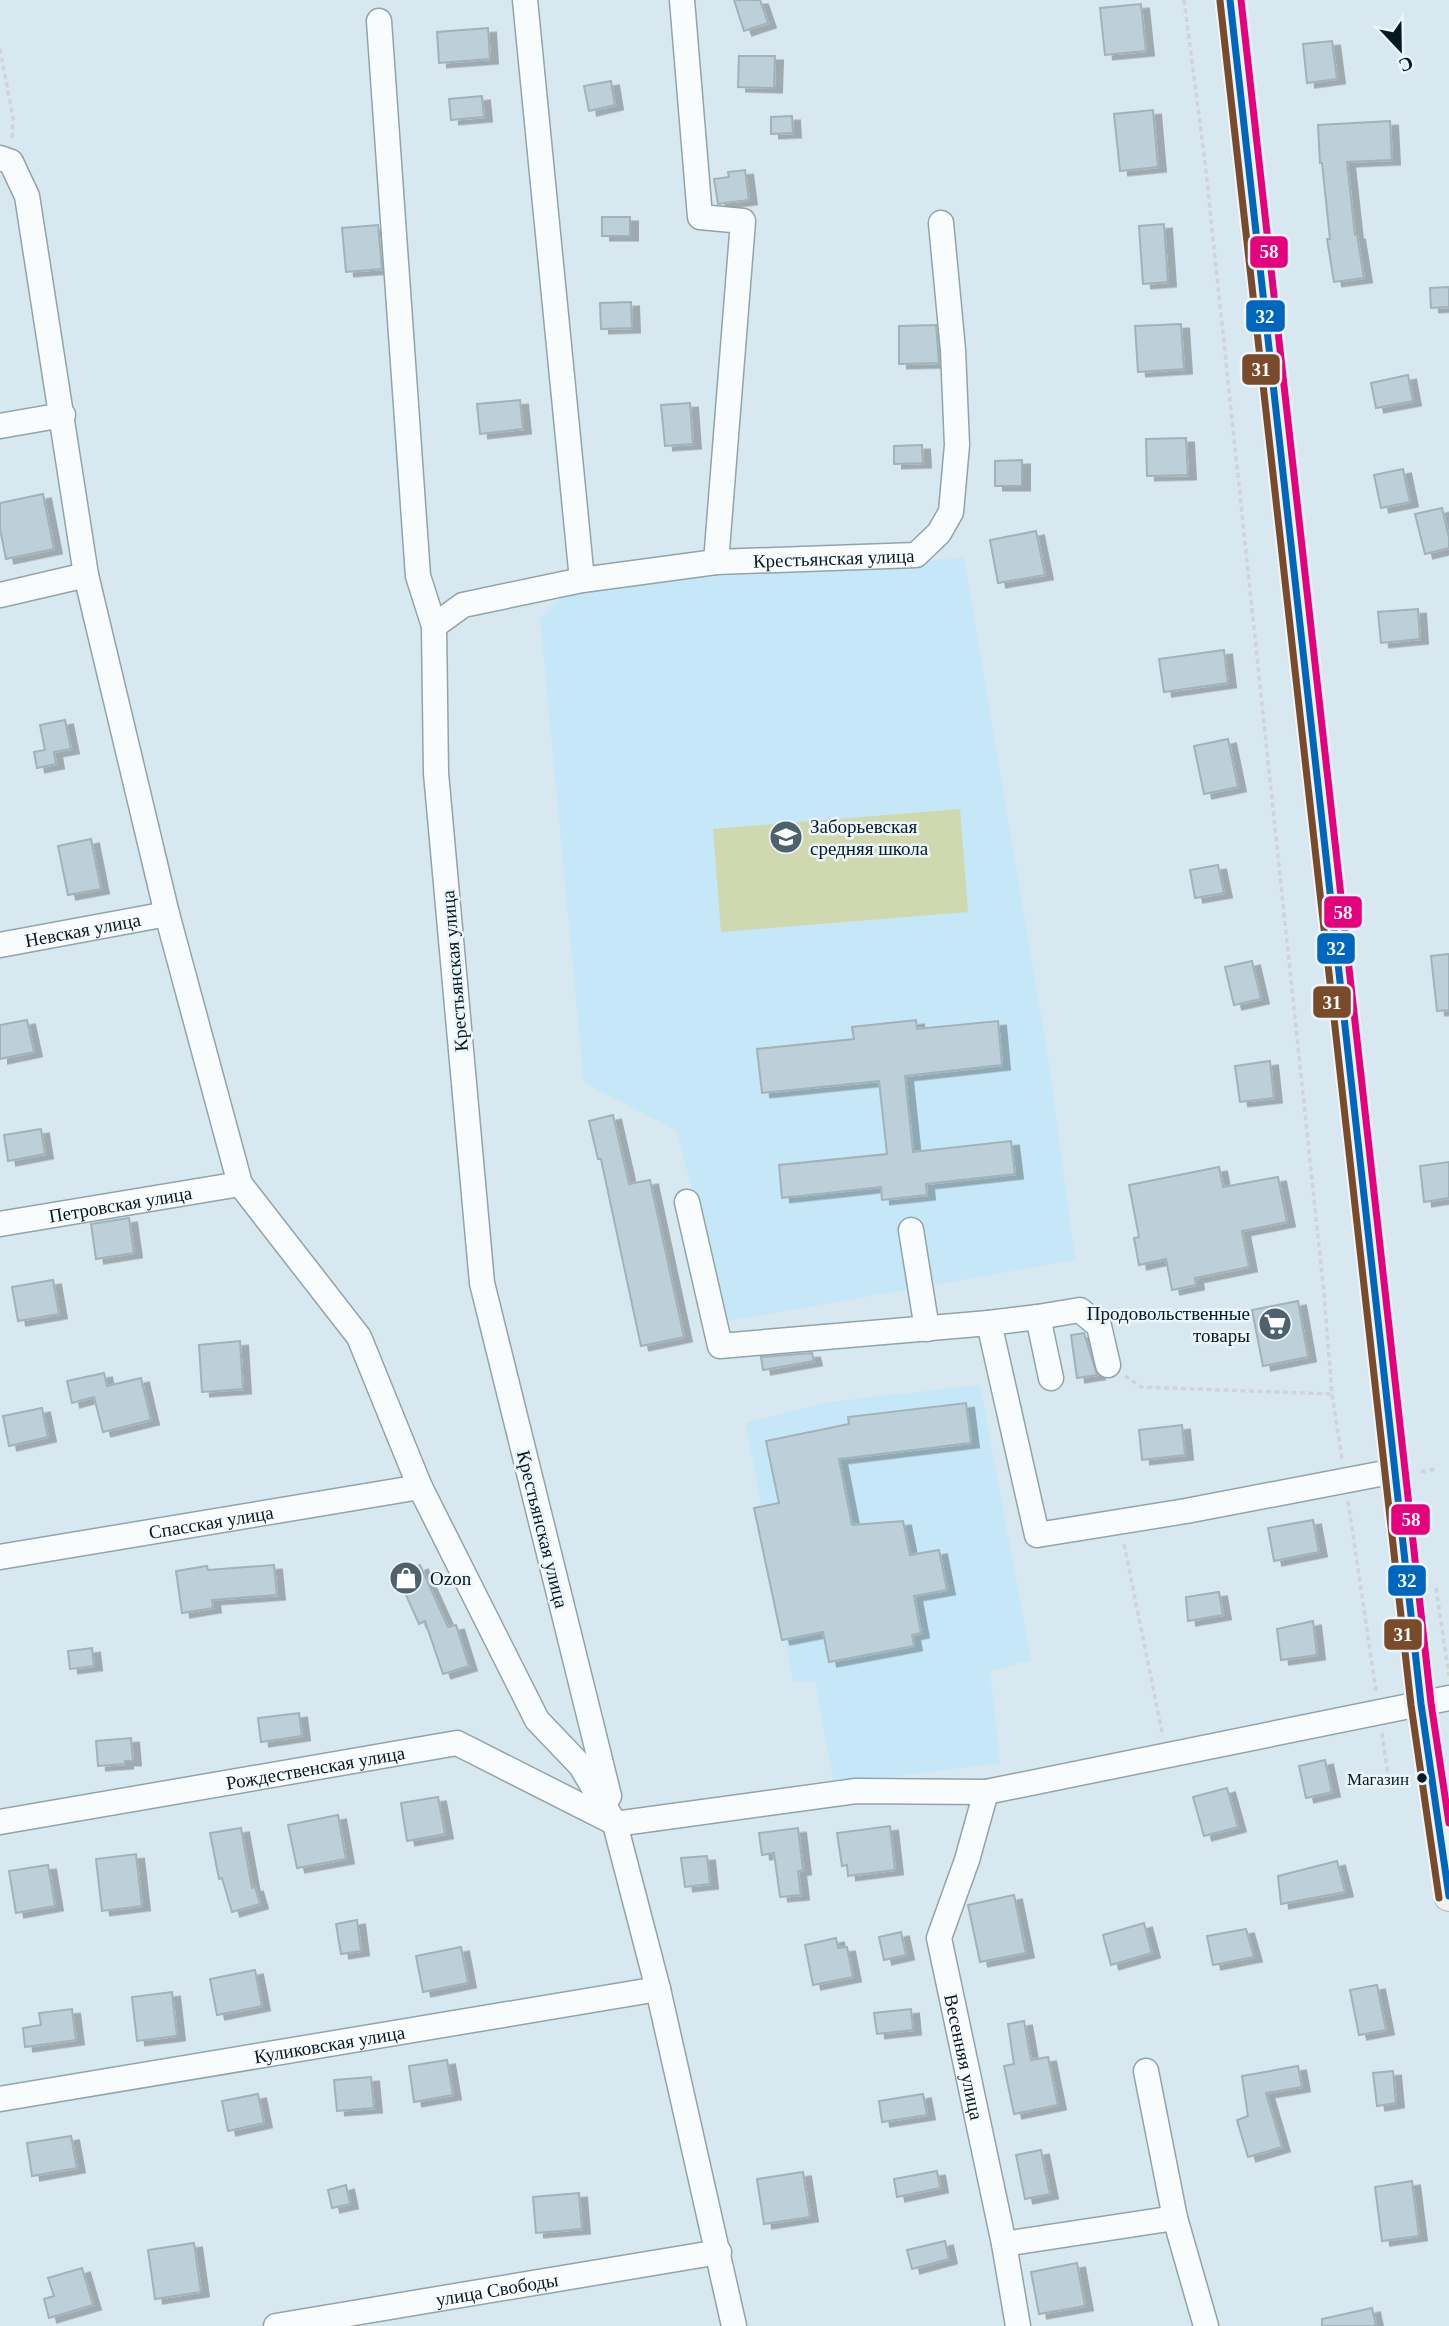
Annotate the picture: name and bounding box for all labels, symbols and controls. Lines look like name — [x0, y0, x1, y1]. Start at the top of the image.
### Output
north arrow — [1365, 14, 1435, 84]
text: С — [1396, 52, 1416, 77]
line badge: 58 — [1249, 235, 1289, 269]
text: 58 — [1260, 241, 1279, 262]
line badge: 32 — [1245, 299, 1286, 333]
text: 32 — [1256, 306, 1275, 327]
line badge: 31 — [1241, 353, 1281, 386]
text: 31 — [1252, 359, 1271, 380]
street label: Крестьянская улица — [753, 545, 916, 572]
place label: Заборьевская средняя школа — [810, 816, 929, 859]
school or university icon: Заборьевская средняя школа — [767, 818, 805, 856]
street label: Крестьянская улица — [437, 889, 472, 1052]
line badge: 58 — [1323, 895, 1363, 929]
text: 58 — [1334, 902, 1353, 923]
street label: Невская улица — [23, 909, 143, 951]
line badge: 32 — [1316, 932, 1356, 965]
text: 32 — [1327, 938, 1346, 959]
line badge: 31 — [1312, 985, 1352, 1019]
text: 31 — [1323, 992, 1342, 1013]
street label: Петровская улица — [47, 1182, 194, 1227]
place label: Продовольственные товары — [1087, 1303, 1250, 1346]
supermarket icon: Продовольственные товары — [1256, 1305, 1294, 1343]
street label: Крестьянская улица — [513, 1448, 572, 1611]
street label: Спасская улица — [147, 1502, 276, 1543]
line badge: 58 — [1390, 1503, 1431, 1536]
text: 58 — [1402, 1509, 1421, 1530]
shop icon: Ozon — [387, 1559, 425, 1597]
line badge: 32 — [1387, 1564, 1427, 1597]
place label: Ozon — [430, 1568, 472, 1589]
text: 32 — [1398, 1570, 1417, 1591]
line badge: 31 — [1383, 1618, 1423, 1651]
text: 31 — [1394, 1624, 1413, 1645]
street label: Рождественская улица — [224, 1742, 407, 1794]
place label: Магазин — [1347, 1770, 1409, 1789]
marker: Магазин — [1415, 1771, 1429, 1785]
street label: Весенняя улица — [940, 1992, 987, 2122]
street label: Куликовская улица — [253, 2021, 407, 2067]
street label: улица Свободы — [434, 2269, 560, 2310]

